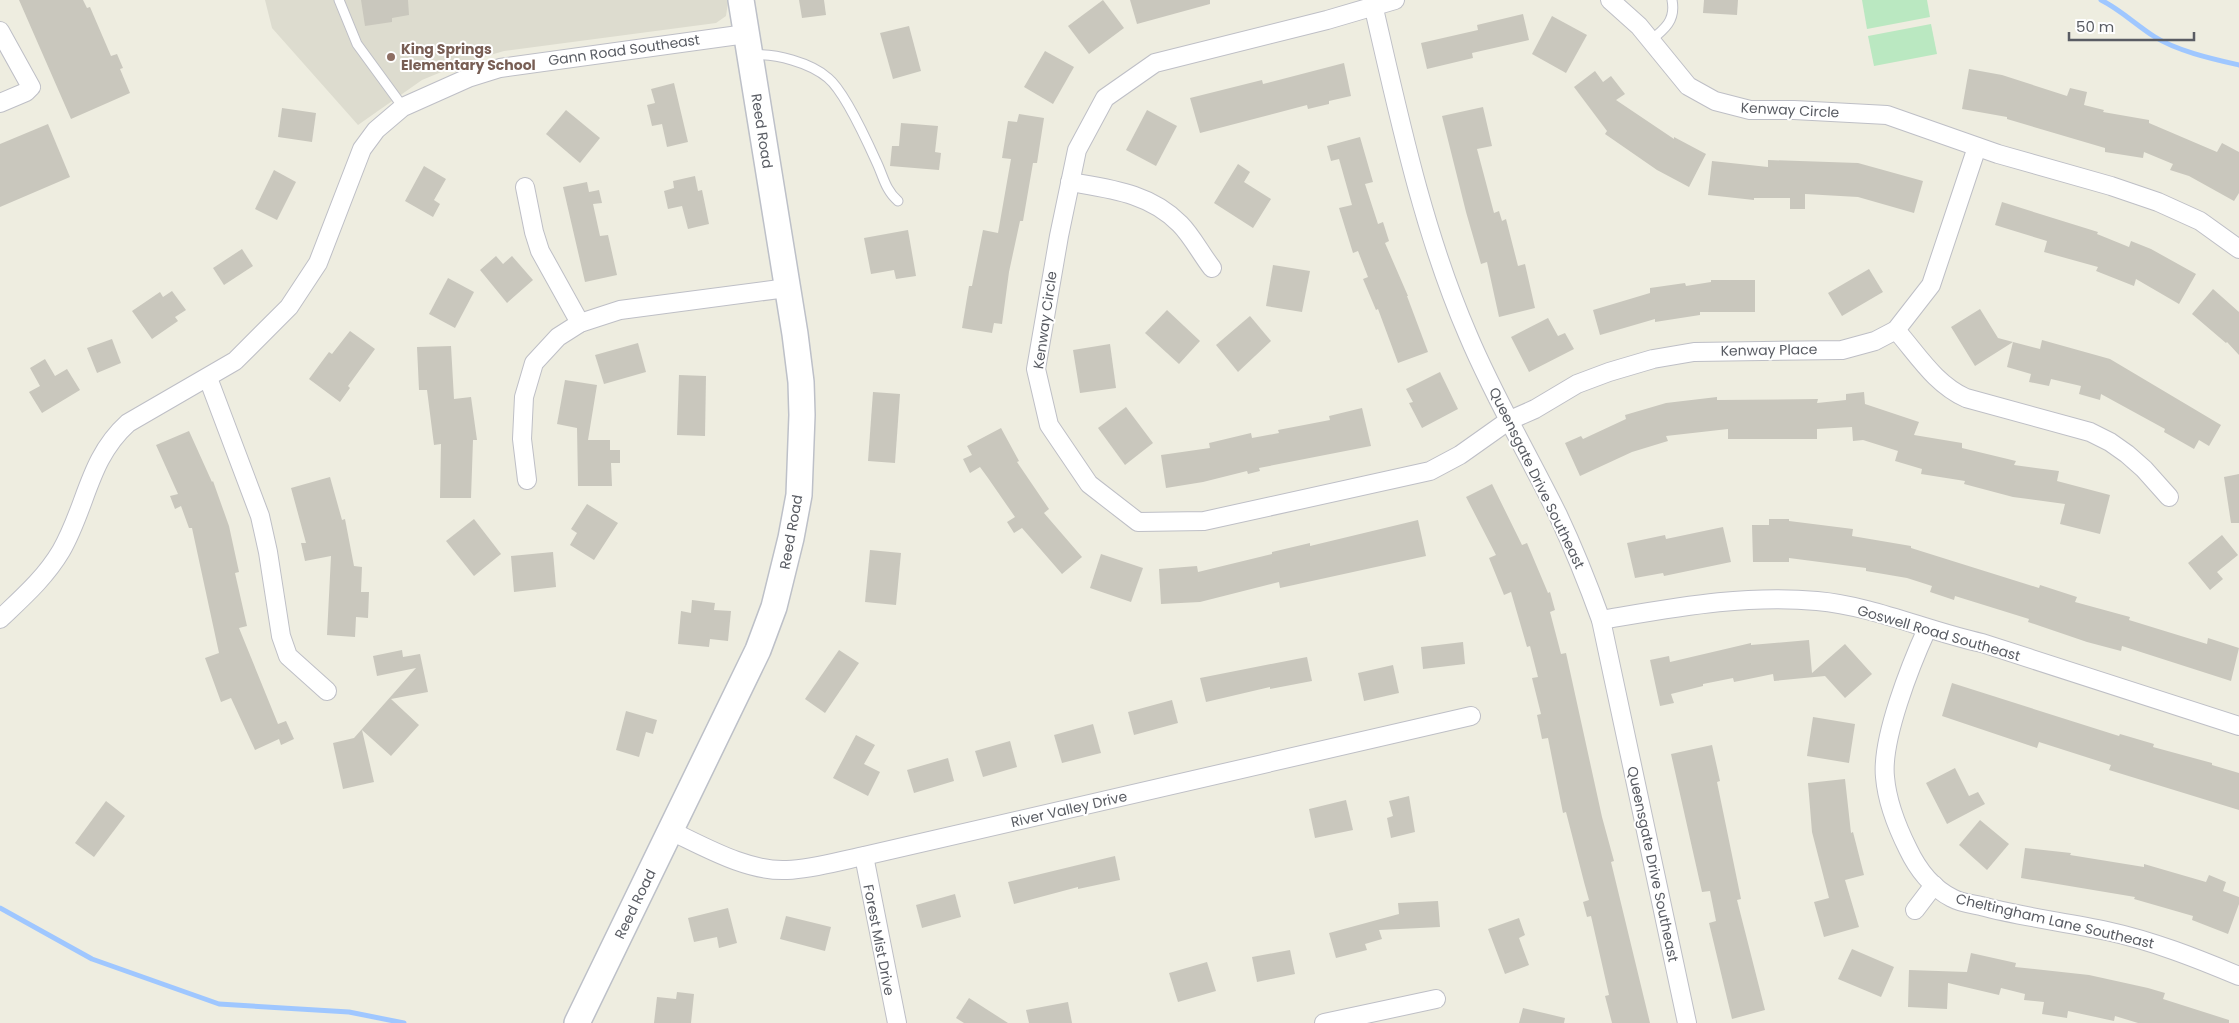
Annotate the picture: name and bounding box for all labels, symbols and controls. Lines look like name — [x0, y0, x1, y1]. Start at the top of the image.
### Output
scale bar — [2069, 10, 2194, 42]
text: 50 m — [2076, 16, 2114, 37]
street label: Gann Road Southeast — [547, 29, 701, 71]
place label: King Springs Elementary School — [401, 39, 536, 75]
marker: King Springs Elementary School — [385, 51, 397, 63]
street label: Reed Road — [746, 92, 778, 170]
street label: Kenway Circle — [1740, 97, 1840, 123]
street label: Kenway Circle — [1028, 269, 1062, 370]
street label: Kenway Place — [1720, 339, 1818, 361]
street label: Queensgate Drive Southeast — [1484, 384, 1590, 572]
street label: Reed Road — [775, 493, 807, 571]
street label: Goswell Road Southeast — [1855, 600, 2023, 666]
street label: Queensgate Drive Southeast — [1622, 764, 1684, 964]
street label: River Valley Drive — [1009, 786, 1129, 832]
street label: Reed Road — [609, 866, 661, 942]
street label: Forest Mist Drive — [858, 883, 900, 998]
street label: Cheltingham Lane Southeast — [1954, 888, 2156, 954]

